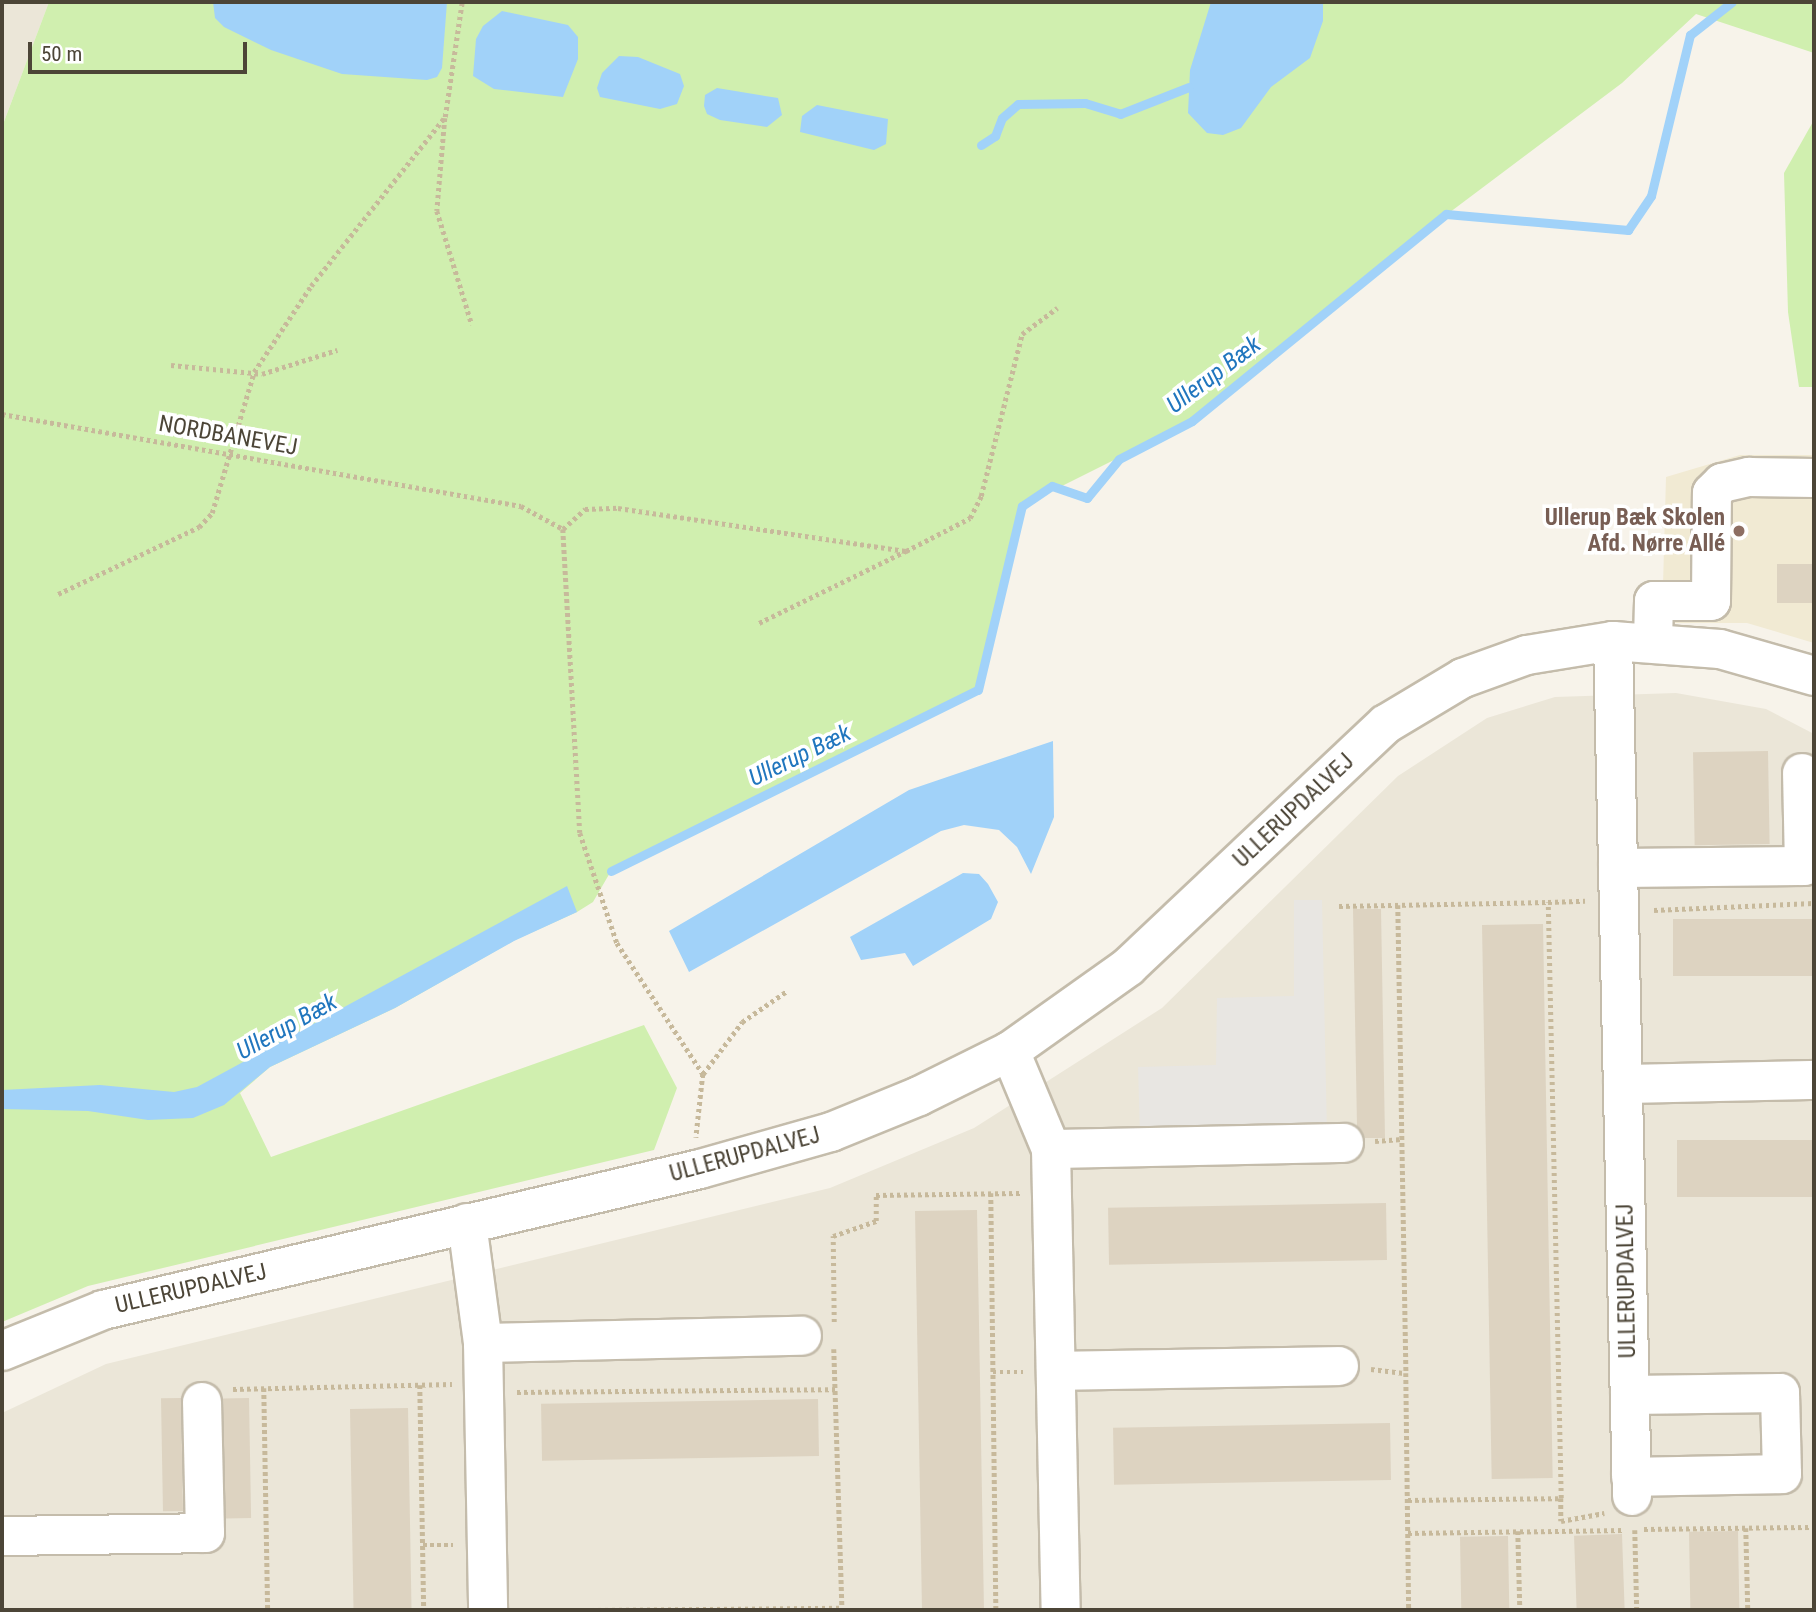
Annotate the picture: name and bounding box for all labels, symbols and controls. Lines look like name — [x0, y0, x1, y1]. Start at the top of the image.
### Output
scale bar — [32, 28, 250, 72]
text: 50 m — [41, 42, 82, 66]
water label: Ullerup Bæk — [1161, 330, 1267, 420]
street label: NORDBANEVEJ — [156, 410, 300, 462]
place label: Ullerup Bæk Skolen Afd. Nørre Allé — [1545, 504, 1725, 558]
marker: Ullerup Bæk Skolen Afd. Nørre Allé — [1731, 523, 1747, 539]
water label: Ullerup Bæk — [744, 719, 856, 793]
street label: ULLERUPDALVEJ — [1228, 748, 1360, 874]
water label: Ullerup Bæk — [232, 988, 342, 1066]
street label: ULLERUPDALVEJ — [667, 1122, 823, 1188]
street label: ULLERUPDALVEJ — [1612, 1203, 1642, 1359]
street label: ULLERUPDALVEJ — [113, 1258, 269, 1320]

